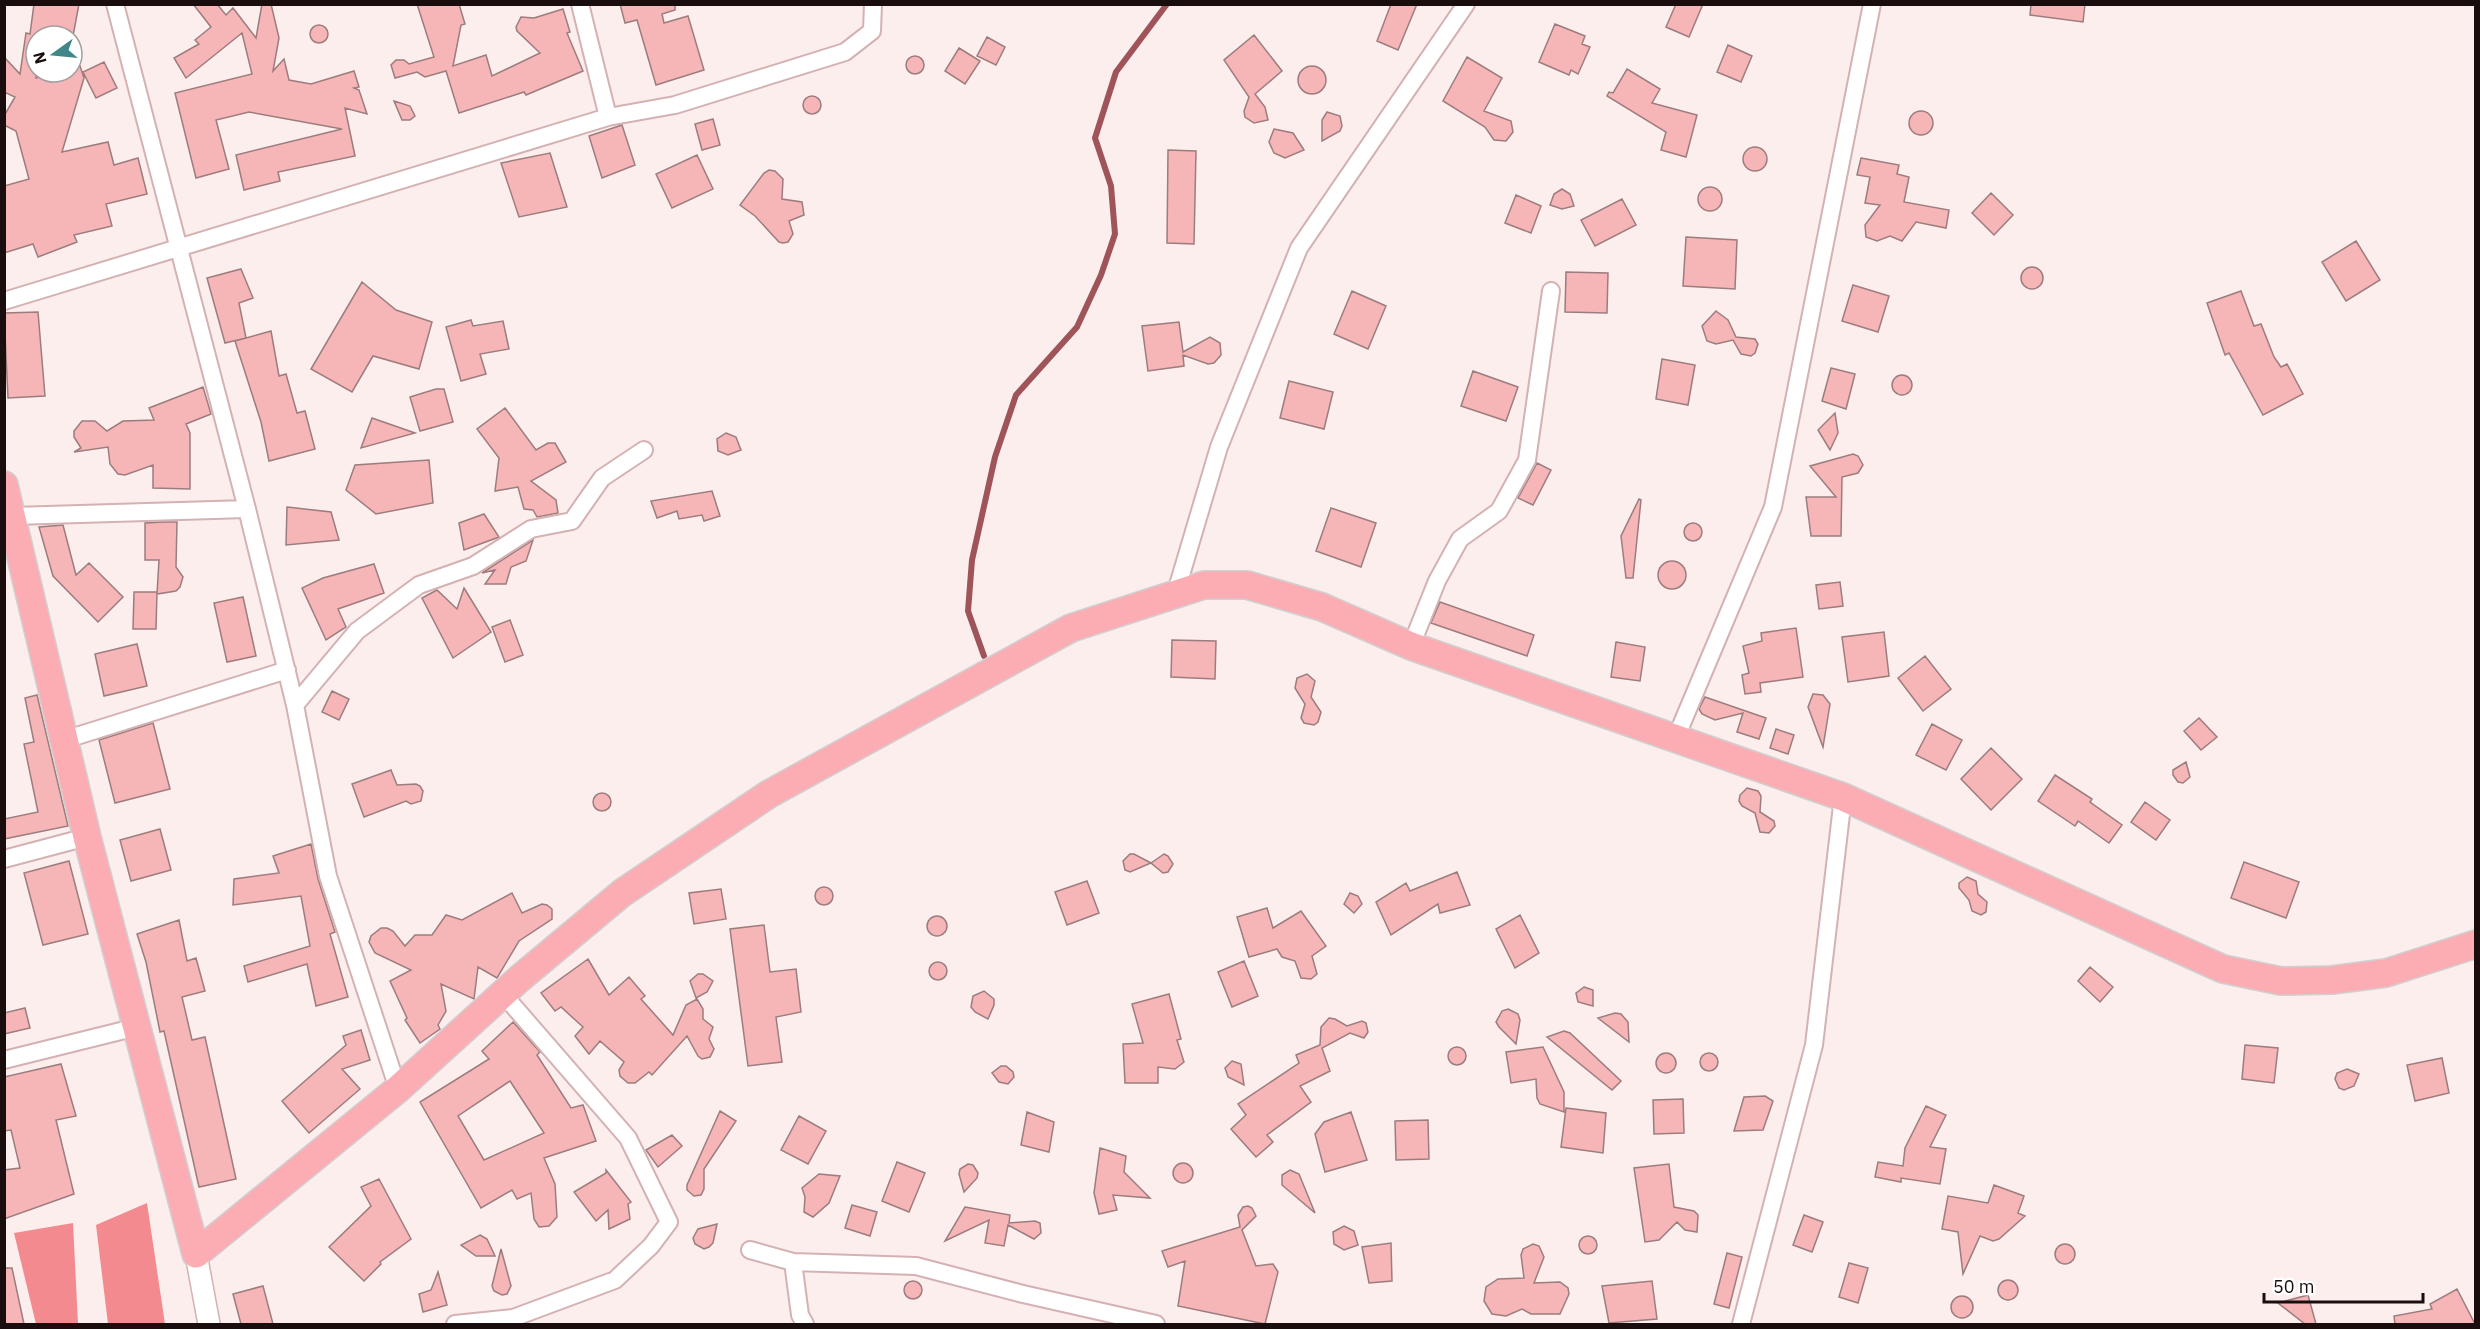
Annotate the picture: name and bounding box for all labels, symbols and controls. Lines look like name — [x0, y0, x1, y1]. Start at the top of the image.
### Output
north arrow — [24, 24, 84, 84]
text: N — [28, 50, 51, 66]
scale bar — [2264, 1266, 2423, 1304]
text: 50 m — [2273, 1275, 2315, 1298]

